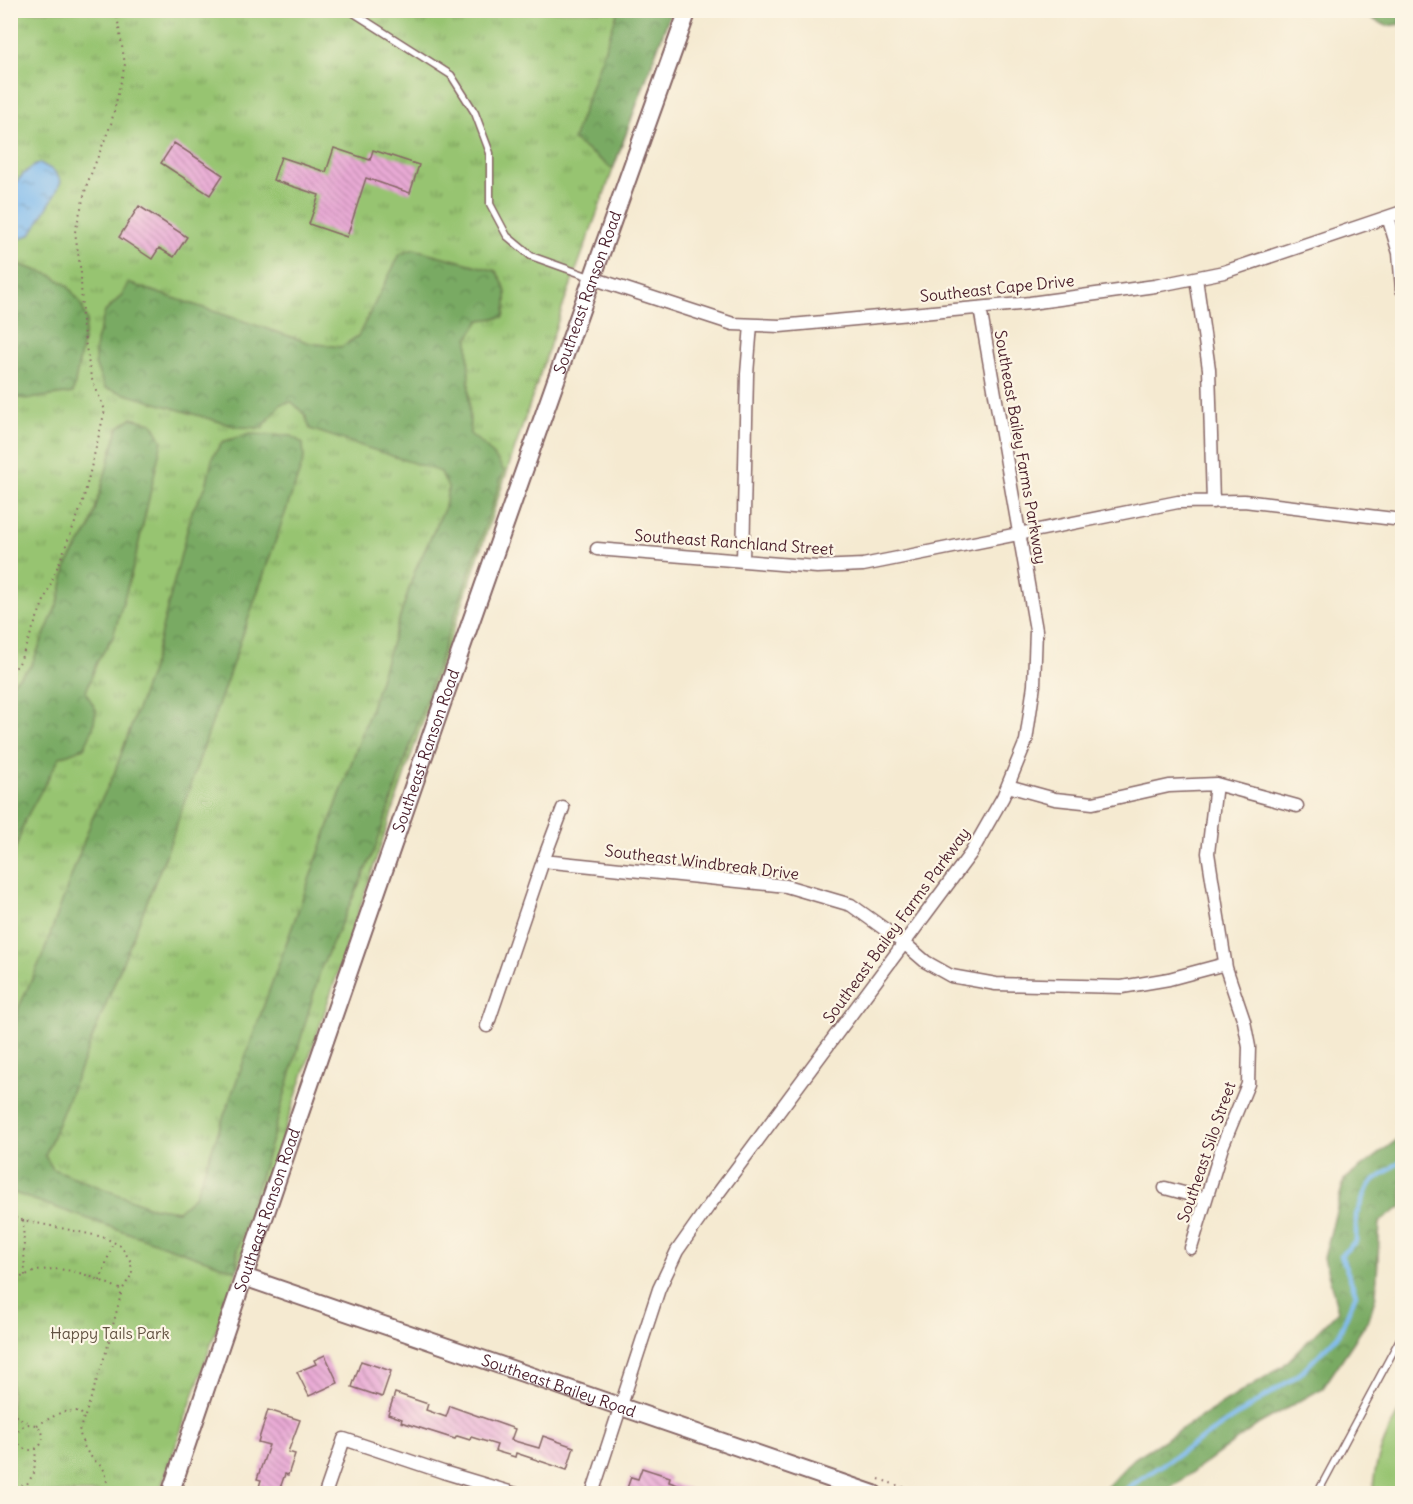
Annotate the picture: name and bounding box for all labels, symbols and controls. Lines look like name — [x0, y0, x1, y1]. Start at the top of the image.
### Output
street label: Southeast Ranson Road — [549, 208, 625, 377]
street label: Southeast Cape Drive — [919, 270, 1075, 306]
street label: Southeast Bailey Farms Parkway — [991, 328, 1051, 566]
street label: Southeast Ranchland Street — [634, 525, 835, 559]
street label: Southeast Ranson Road — [388, 666, 463, 835]
street label: Southeast Bailey Farms Parkway — [818, 823, 974, 1027]
street label: Southeast Windbreak Drive — [604, 840, 800, 884]
street label: Southeast Silo Street — [1173, 1078, 1240, 1225]
street label: Southeast Ranson Road — [230, 1126, 304, 1294]
park label: Happy Tails Park — [50, 1323, 170, 1343]
street label: Southeast Bailey Road — [479, 1350, 639, 1421]

